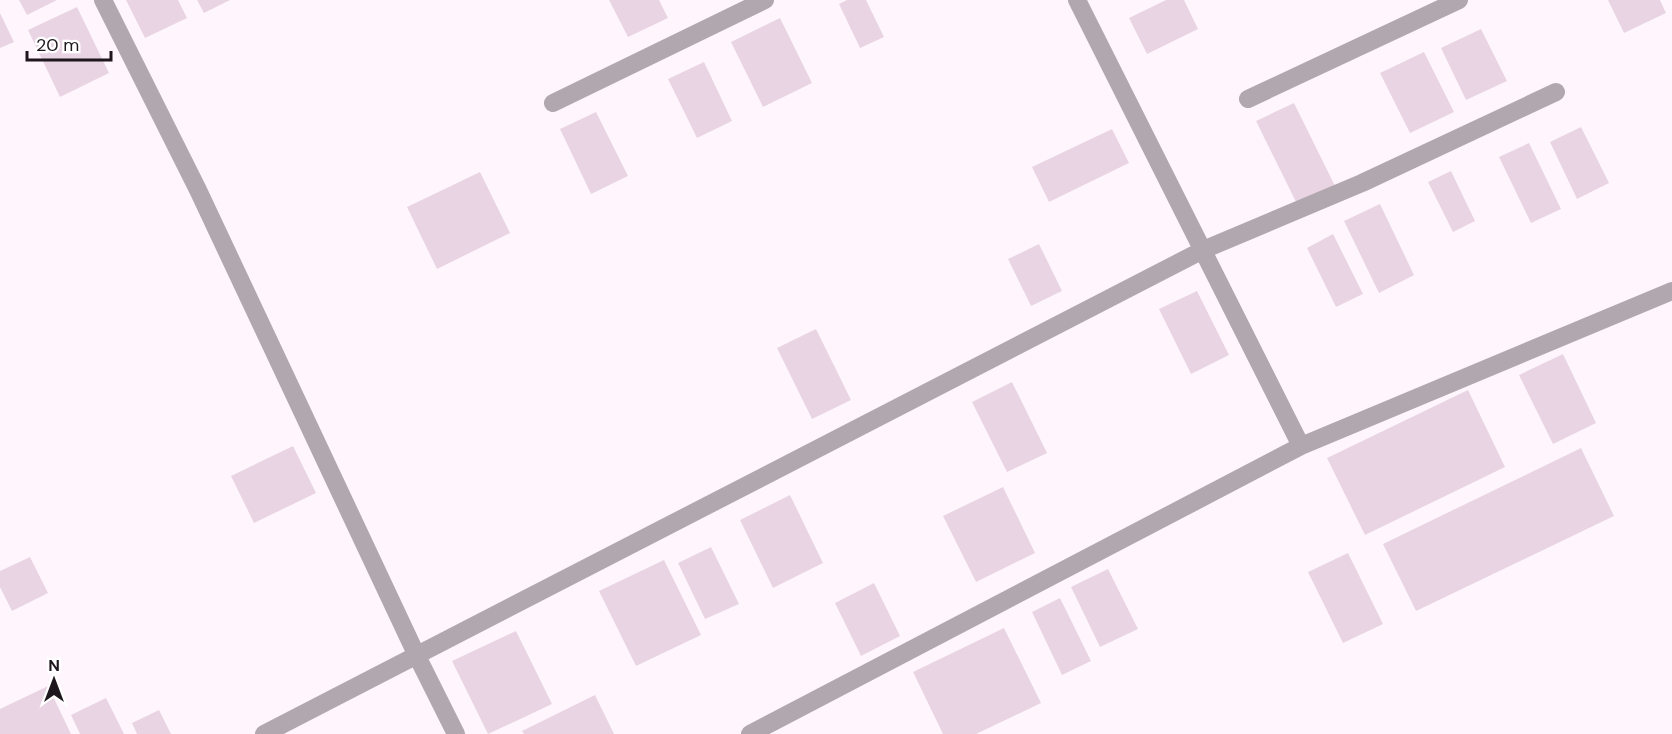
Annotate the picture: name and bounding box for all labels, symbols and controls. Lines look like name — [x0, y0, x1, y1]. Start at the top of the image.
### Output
scale bar — [27, 24, 111, 62]
text: 20 m — [36, 33, 79, 57]
north arrow — [24, 650, 84, 710]
text: N — [48, 655, 60, 676]

